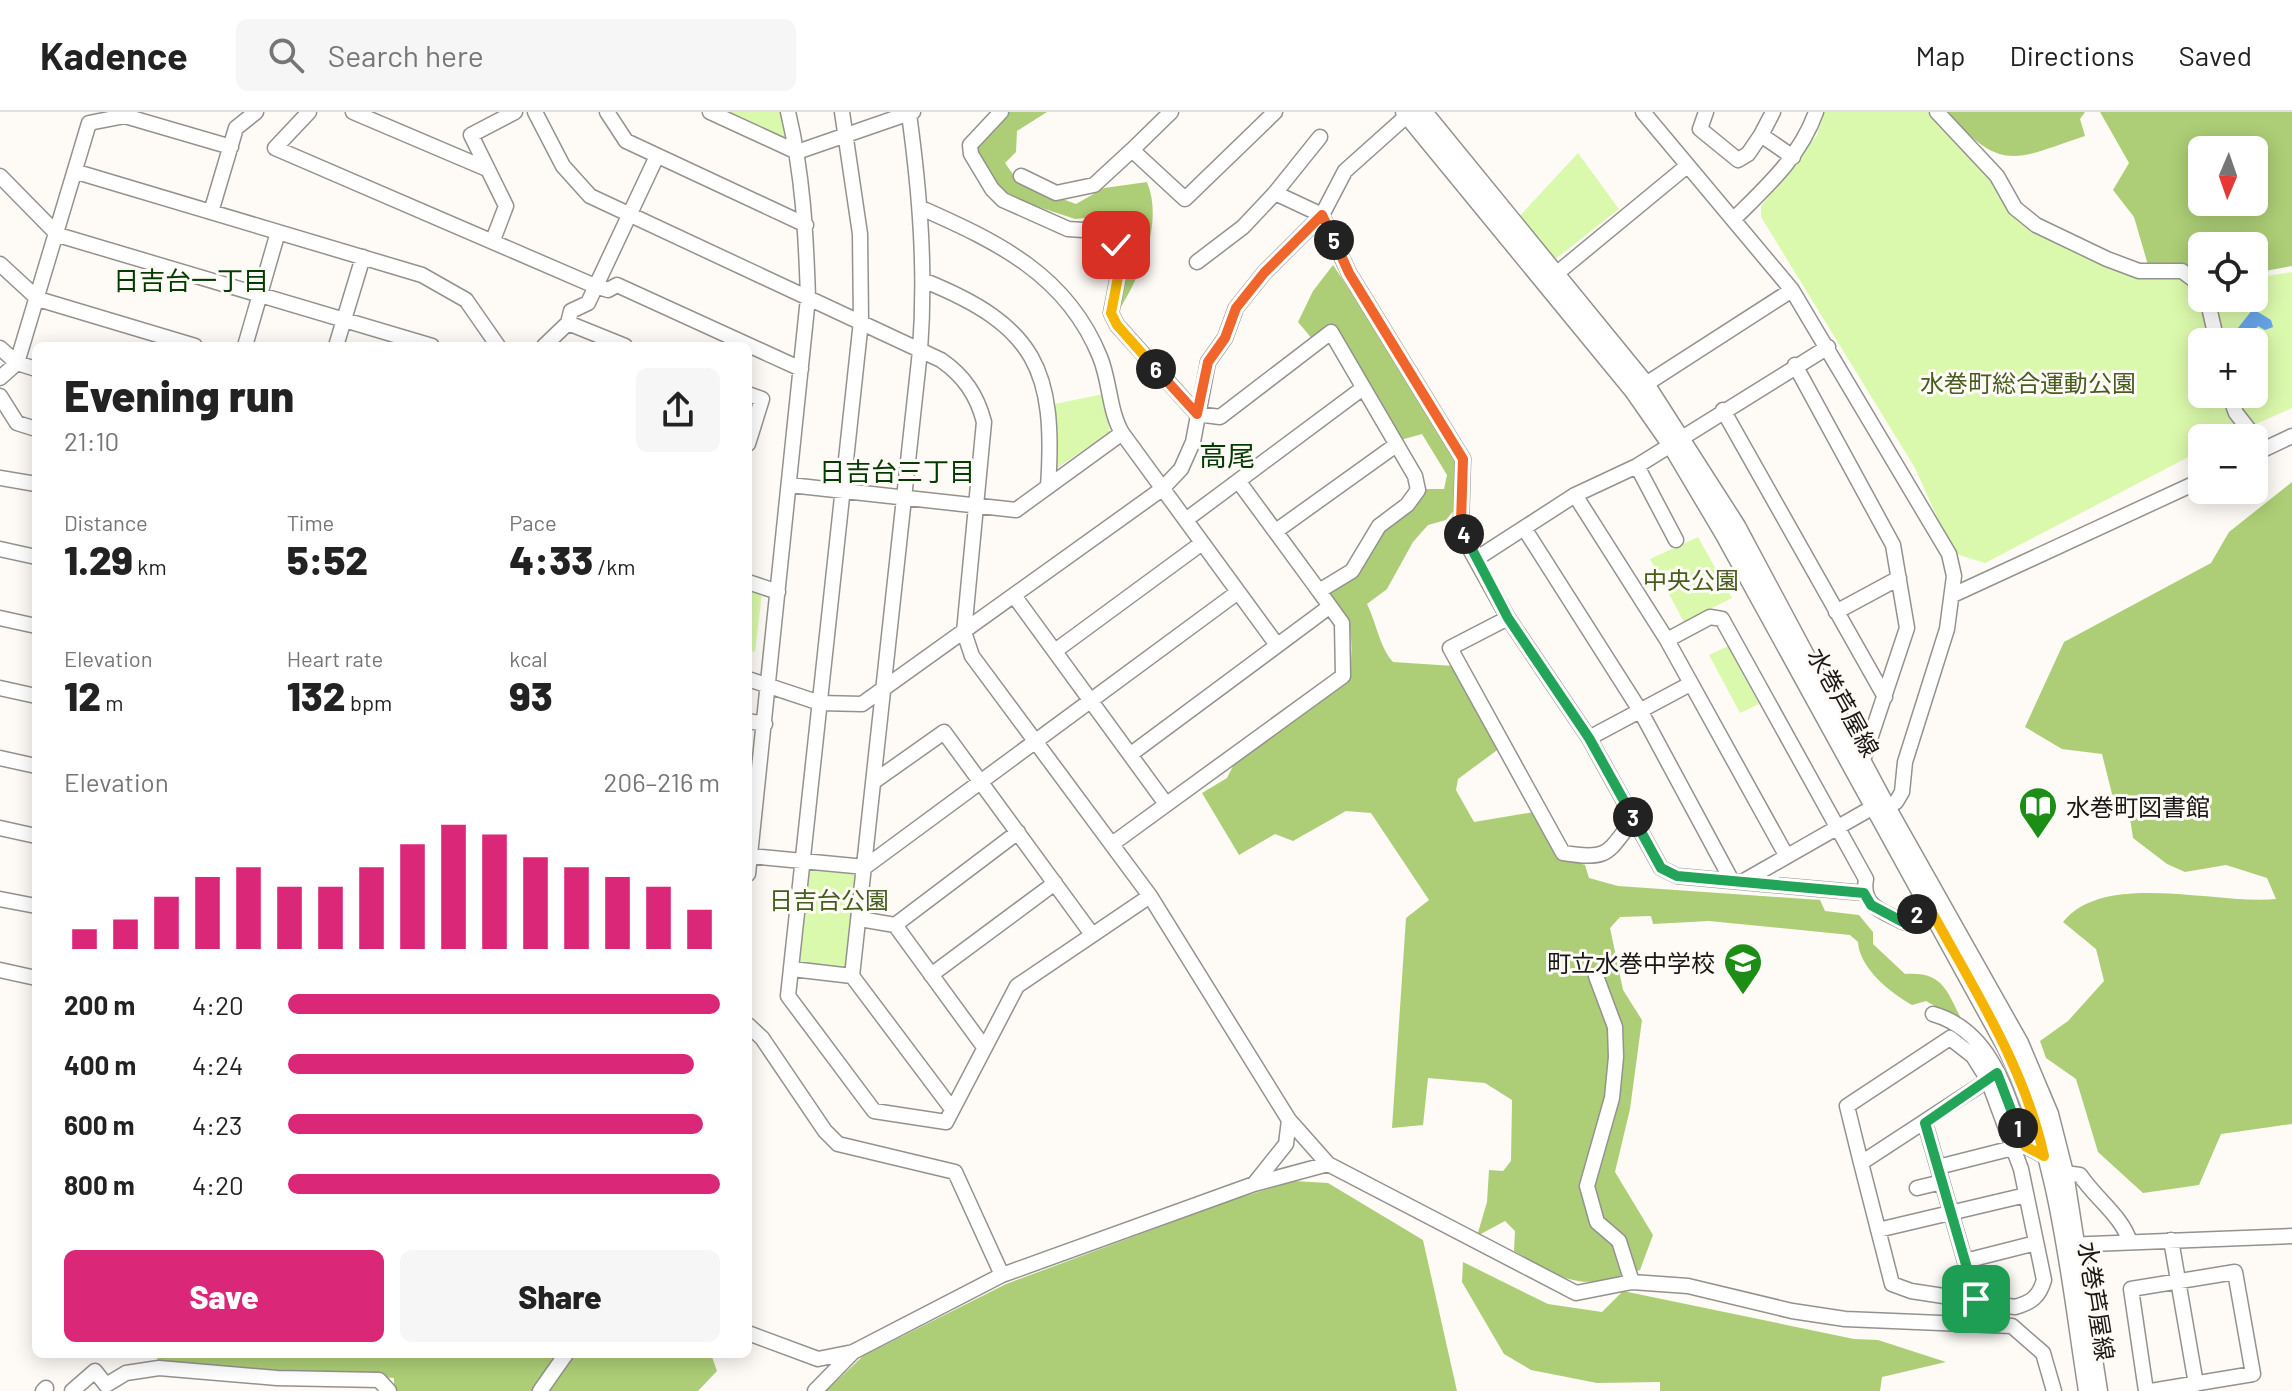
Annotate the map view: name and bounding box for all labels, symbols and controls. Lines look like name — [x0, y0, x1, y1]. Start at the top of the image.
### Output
search box — [236, 19, 796, 91]
text: Kadence — [40, 32, 188, 78]
icon: search — [264, 33, 308, 77]
text: Search here — [328, 37, 484, 73]
text: Map — [1916, 38, 1965, 72]
text: Directions — [2009, 38, 2135, 72]
text: Saved — [2179, 38, 2252, 72]
north arrow — [2188, 136, 2268, 216]
map controls — [2188, 136, 2268, 504]
pin — [1082, 211, 1150, 279]
pin: 5 — [1314, 220, 1354, 260]
icon: check — [1094, 223, 1138, 267]
text: 5 — [1328, 227, 1340, 253]
button: locate — [2188, 232, 2268, 312]
district label: 日吉台一丁目 — [113, 264, 269, 295]
button: + — [2188, 328, 2268, 408]
pin: 6 — [1136, 349, 1176, 389]
text: 6 — [1150, 356, 1162, 382]
text: Evening run — [64, 368, 294, 421]
button: share — [636, 368, 720, 452]
park label: 水巻町総合運動公園 — [1920, 368, 2136, 397]
button: − — [2188, 424, 2268, 504]
text: 21:10 — [64, 425, 119, 456]
district label: 高尾 — [1199, 438, 1255, 472]
district label: 日吉台三丁目 — [819, 455, 975, 486]
text: Distance — [64, 509, 148, 535]
text: Time — [287, 509, 334, 535]
text: Pace — [509, 509, 557, 535]
pin: 4 — [1444, 514, 1484, 554]
text: 4 — [1457, 521, 1471, 547]
text: 1.29 — [64, 535, 133, 583]
text: 5:52 — [287, 535, 368, 583]
text: 4:33 — [509, 535, 593, 583]
text: km — [133, 553, 167, 579]
text: /km — [593, 553, 635, 579]
park label: 中央公園 — [1643, 565, 1739, 594]
street label: 水巻芦屋線 — [1802, 642, 1886, 762]
text: Elevation — [64, 645, 153, 671]
text: Heart rate — [287, 645, 383, 671]
text: kcal — [509, 645, 548, 671]
text: 12 — [64, 671, 101, 719]
text: 132 — [287, 671, 346, 719]
text: 93 — [509, 671, 553, 719]
text: m — [101, 689, 124, 715]
text: bpm — [346, 689, 392, 715]
text: Elevation — [64, 766, 169, 797]
text: 206–216 m — [604, 766, 720, 797]
library icon: 水巻町図書館 — [2017, 785, 2059, 840]
place label: 水巻町図書館 — [2066, 792, 2210, 821]
pin: 3 — [1613, 797, 1653, 837]
text: 3 — [1627, 804, 1639, 830]
park label: 日吉台公園 — [769, 885, 889, 914]
pin: 2 — [1897, 894, 1937, 934]
text: 2 — [1911, 901, 1923, 927]
school or university icon: 町立水巻中学校 — [1722, 941, 1764, 996]
place label: 町立水巻中学校 — [1547, 948, 1715, 977]
text: 200 m — [64, 989, 135, 1020]
text: 4:20 — [192, 989, 244, 1020]
text: 400 m — [64, 1049, 136, 1080]
text: 4:24 — [192, 1049, 243, 1080]
pin: 1 — [1998, 1108, 2038, 1148]
text: 600 m — [64, 1109, 135, 1140]
text: 4:23 — [192, 1109, 242, 1140]
text: 1 — [2014, 1115, 2022, 1141]
text: 800 m — [64, 1169, 135, 1200]
text: 4:20 — [192, 1169, 244, 1200]
street label: 水巻芦屋線 — [2073, 1239, 2121, 1363]
button: Save — [64, 1250, 384, 1342]
button: Share — [400, 1250, 720, 1342]
pin — [1942, 1265, 2010, 1333]
icon: arrive — [1954, 1277, 1998, 1321]

